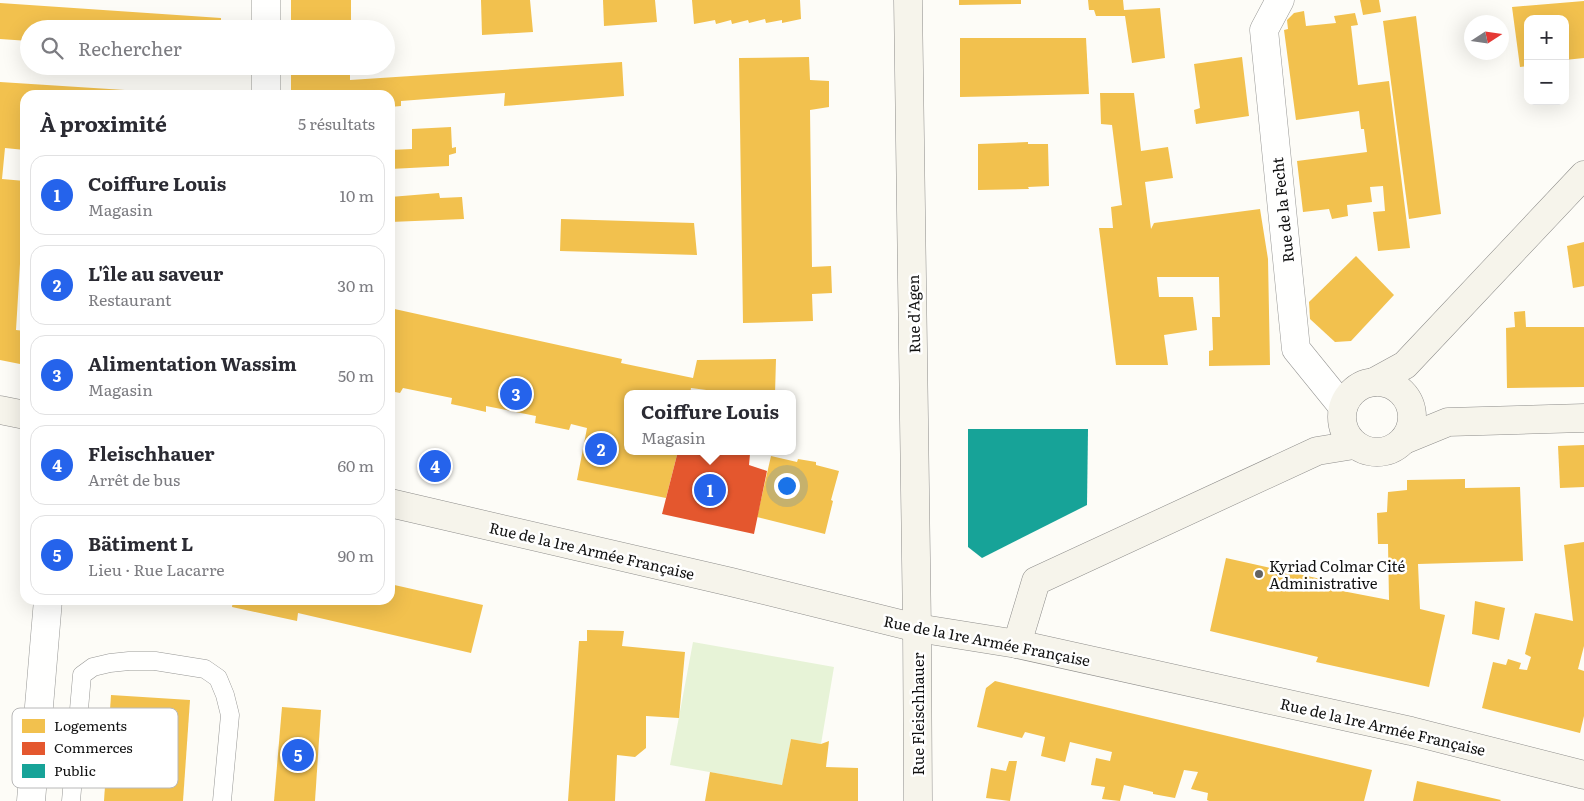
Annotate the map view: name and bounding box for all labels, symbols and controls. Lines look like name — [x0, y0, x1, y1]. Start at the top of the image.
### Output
north arrow — [1464, 15, 1509, 60]
map controls — [1524, 15, 1569, 105]
button: + — [1524, 15, 1569, 60]
search box — [20, 20, 395, 75]
icon: search — [38, 34, 66, 62]
text: Rechercher — [78, 34, 182, 62]
button: − — [1524, 60, 1569, 105]
text: À proximité — [40, 107, 167, 138]
text: 5 résultats — [298, 111, 375, 135]
street label: Rue de la Fecht — [1265, 156, 1299, 264]
text: Coiffure Louis — [88, 169, 226, 197]
text: 1 — [54, 183, 60, 207]
text: 10 m — [340, 183, 374, 207]
text: Magasin — [88, 197, 153, 221]
text: L'île au saveur — [88, 259, 223, 287]
text: 2 — [53, 273, 61, 297]
text: 30 m — [337, 273, 374, 297]
street label: Rue d'Agen — [901, 274, 925, 353]
text: Restaurant — [88, 287, 172, 311]
text: Alimentation Wassim — [88, 349, 297, 377]
text: 3 — [53, 363, 61, 387]
text: 50 m — [338, 363, 374, 387]
pin: 3 — [500, 375, 532, 413]
text: Magasin — [88, 377, 153, 401]
popup — [624, 390, 796, 455]
text: Coiffure Louis — [641, 397, 779, 425]
text: Magasin — [641, 425, 706, 449]
pin: 2 — [585, 430, 617, 468]
text: Fleischhauer — [88, 439, 215, 467]
pin: 4 — [419, 447, 451, 485]
text: 4 — [52, 453, 62, 477]
text: 60 m — [337, 453, 374, 477]
text: Arrêt de bus — [88, 467, 180, 491]
pin: 1 — [694, 471, 726, 509]
your location — [774, 473, 800, 499]
street label: Rue de la 1re Armée Française — [487, 515, 697, 585]
text: Bätiment L — [88, 529, 193, 557]
text: 5 — [53, 543, 61, 567]
text: 90 m — [338, 543, 374, 567]
place label: Kyriad Colmar Cité Administrative — [1269, 554, 1405, 594]
text: Lieu · Rue Lacarre — [88, 557, 225, 581]
marker: Kyriad Colmar Cité Administrative — [1253, 568, 1265, 580]
street label: Rue de la 1re Armée Française — [882, 609, 1092, 671]
street label: Rue Fleischhauer — [906, 652, 929, 776]
street label: Rue de la 1re Armée Française — [1278, 691, 1488, 761]
legend — [12, 708, 178, 788]
text: Logements — [54, 715, 127, 735]
pin: 5 — [282, 736, 314, 774]
text: Commerces — [54, 737, 133, 757]
text: Public — [54, 760, 96, 780]

